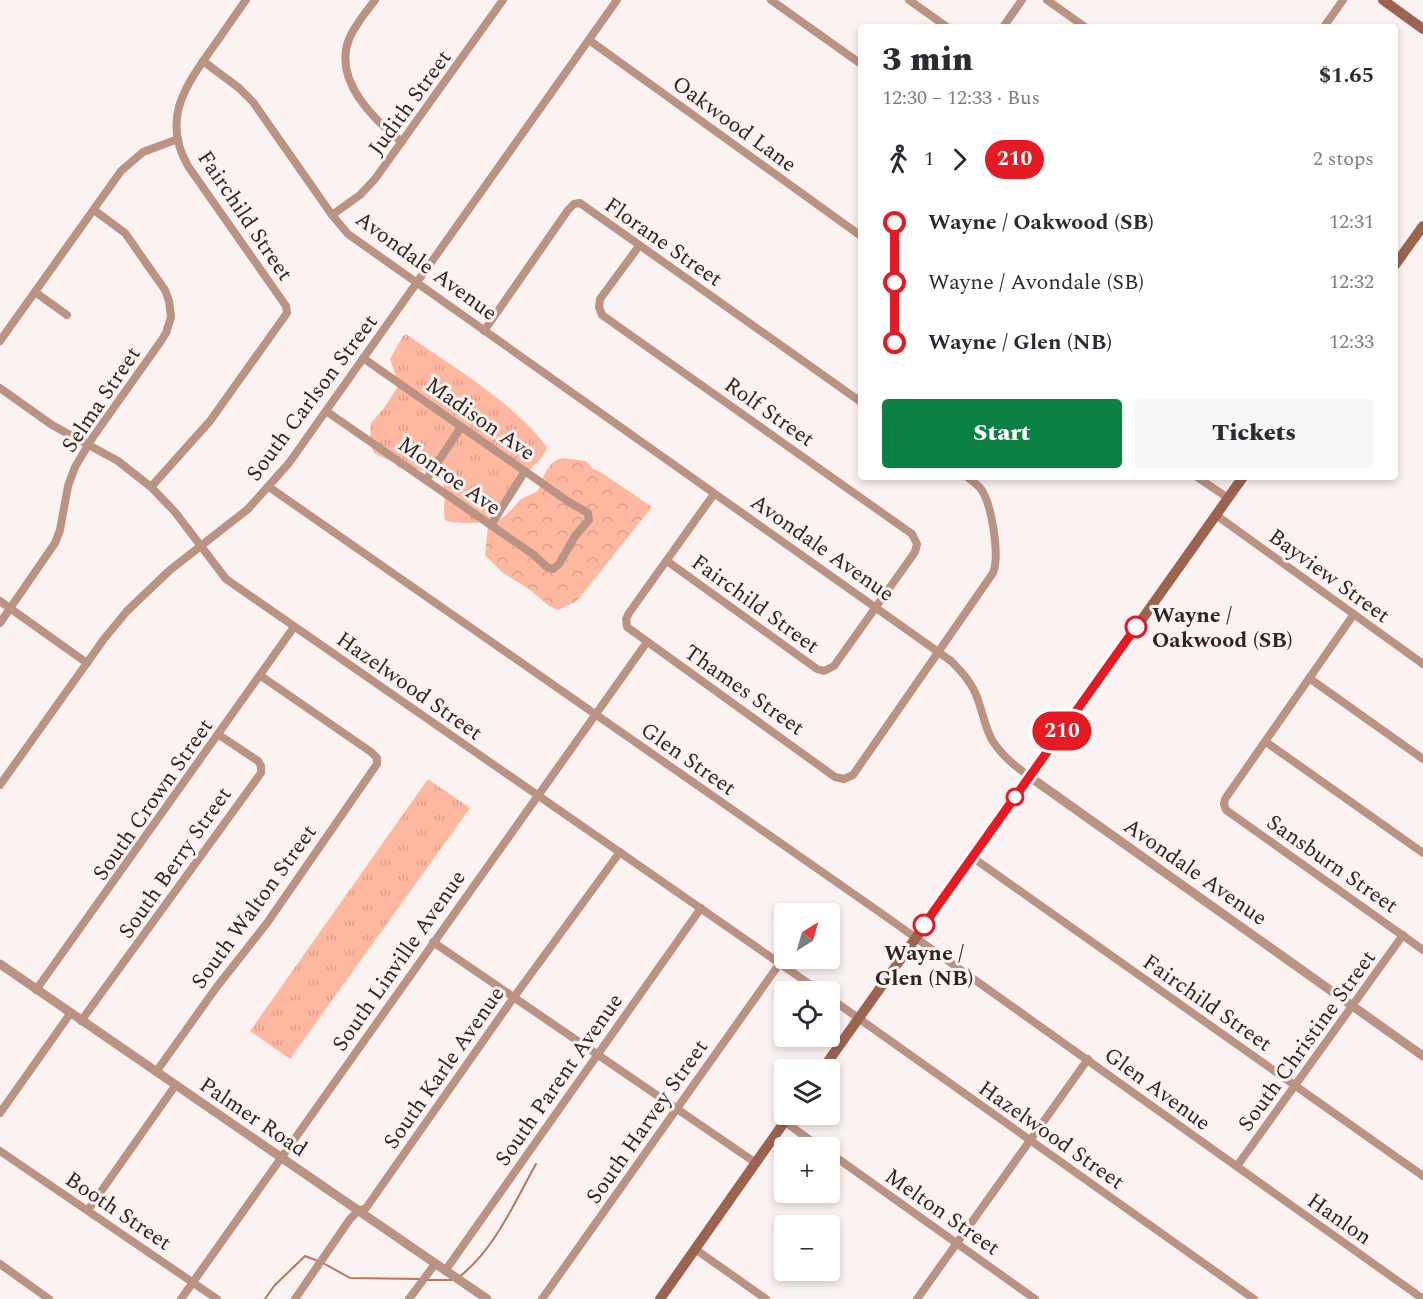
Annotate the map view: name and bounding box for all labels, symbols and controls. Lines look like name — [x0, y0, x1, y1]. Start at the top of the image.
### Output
text: 3 min — [882, 35, 973, 85]
street label: Judith Street — [361, 43, 460, 163]
text: $1.65 — [1319, 59, 1374, 92]
street label: Oakwood Lane — [665, 68, 803, 181]
text: 12:30 – 12:33 · Bus — [882, 83, 1040, 113]
icon: walk — [882, 143, 915, 176]
icon: forward — [943, 143, 976, 176]
text: 210 — [997, 143, 1032, 175]
street label: Fairchild Street — [189, 144, 301, 288]
text: 1 — [924, 144, 934, 174]
text: 2 stops — [1313, 144, 1374, 174]
street label: Florane Street — [597, 189, 729, 295]
street label: Avondale Avenue — [348, 203, 504, 329]
text: Wayne / Oakwood (SB) — [928, 206, 1154, 239]
text: 12:31 — [1329, 207, 1374, 237]
text: Wayne / Avondale (SB) — [928, 266, 1144, 299]
text: 12:32 — [1329, 267, 1374, 297]
street label: South Carlson Street — [238, 307, 386, 488]
text: Wayne / Glen (NB) — [928, 326, 1112, 359]
text: 12:33 — [1329, 327, 1374, 357]
street label: Selma Street — [53, 340, 149, 460]
street label: Madison Ave — [418, 369, 542, 469]
street label: Rolf Street — [717, 369, 821, 456]
button: Start — [882, 399, 1122, 468]
button: Tickets — [1134, 399, 1374, 468]
street label: Monroe Ave — [391, 428, 508, 524]
street label: Avondale Avenue — [743, 486, 901, 610]
street label: Bayview Street — [1261, 521, 1397, 632]
street label: Fairchild Street — [684, 546, 826, 662]
place label: Wayne / Oakwood (SB) — [1152, 599, 1293, 657]
marker: Wayne / Oakwood (SB) — [1125, 616, 1147, 638]
street label: Hazelwood Street — [329, 623, 489, 749]
street label: Thames Street — [677, 636, 811, 744]
street label: South Crown Street — [85, 712, 222, 888]
line badge: 210 — [1028, 712, 1096, 750]
street label: Glen Street — [634, 714, 743, 804]
text: 210 — [1044, 715, 1080, 747]
street label: South Berry Street — [110, 780, 240, 946]
unlabelled marker — [1006, 788, 1024, 806]
street label: Sansburn Street — [1259, 806, 1405, 922]
street label: Avondale Avenue — [1116, 810, 1274, 934]
street label: South Walton Street — [183, 818, 325, 996]
street label: South Linville Avenue — [324, 863, 474, 1058]
north arrow — [774, 903, 840, 969]
map controls — [774, 903, 840, 1281]
marker: Wayne / Glen (NB) — [913, 914, 935, 936]
place label: Wayne / Glen (NB) — [875, 937, 973, 995]
street label: South Christine Street — [1230, 943, 1385, 1139]
street label: Fairchild Street — [1136, 946, 1279, 1060]
street label: South Karle Avenue — [375, 980, 513, 1156]
button: locate — [774, 981, 840, 1047]
street label: South Parent Avenue — [487, 986, 632, 1173]
street label: South Harvey Street — [578, 1032, 717, 1211]
street label: Glen Avenue — [1097, 1039, 1217, 1139]
button: layers — [774, 1059, 840, 1125]
street label: Palmer Road — [192, 1069, 314, 1166]
street label: Hazelwood Street — [971, 1072, 1131, 1198]
button: + — [774, 1137, 840, 1203]
street label: Melton Street — [878, 1160, 1007, 1264]
street label: Booth Street — [58, 1163, 178, 1259]
street label: Hanlon — [1300, 1185, 1378, 1254]
button: − — [774, 1215, 840, 1281]

